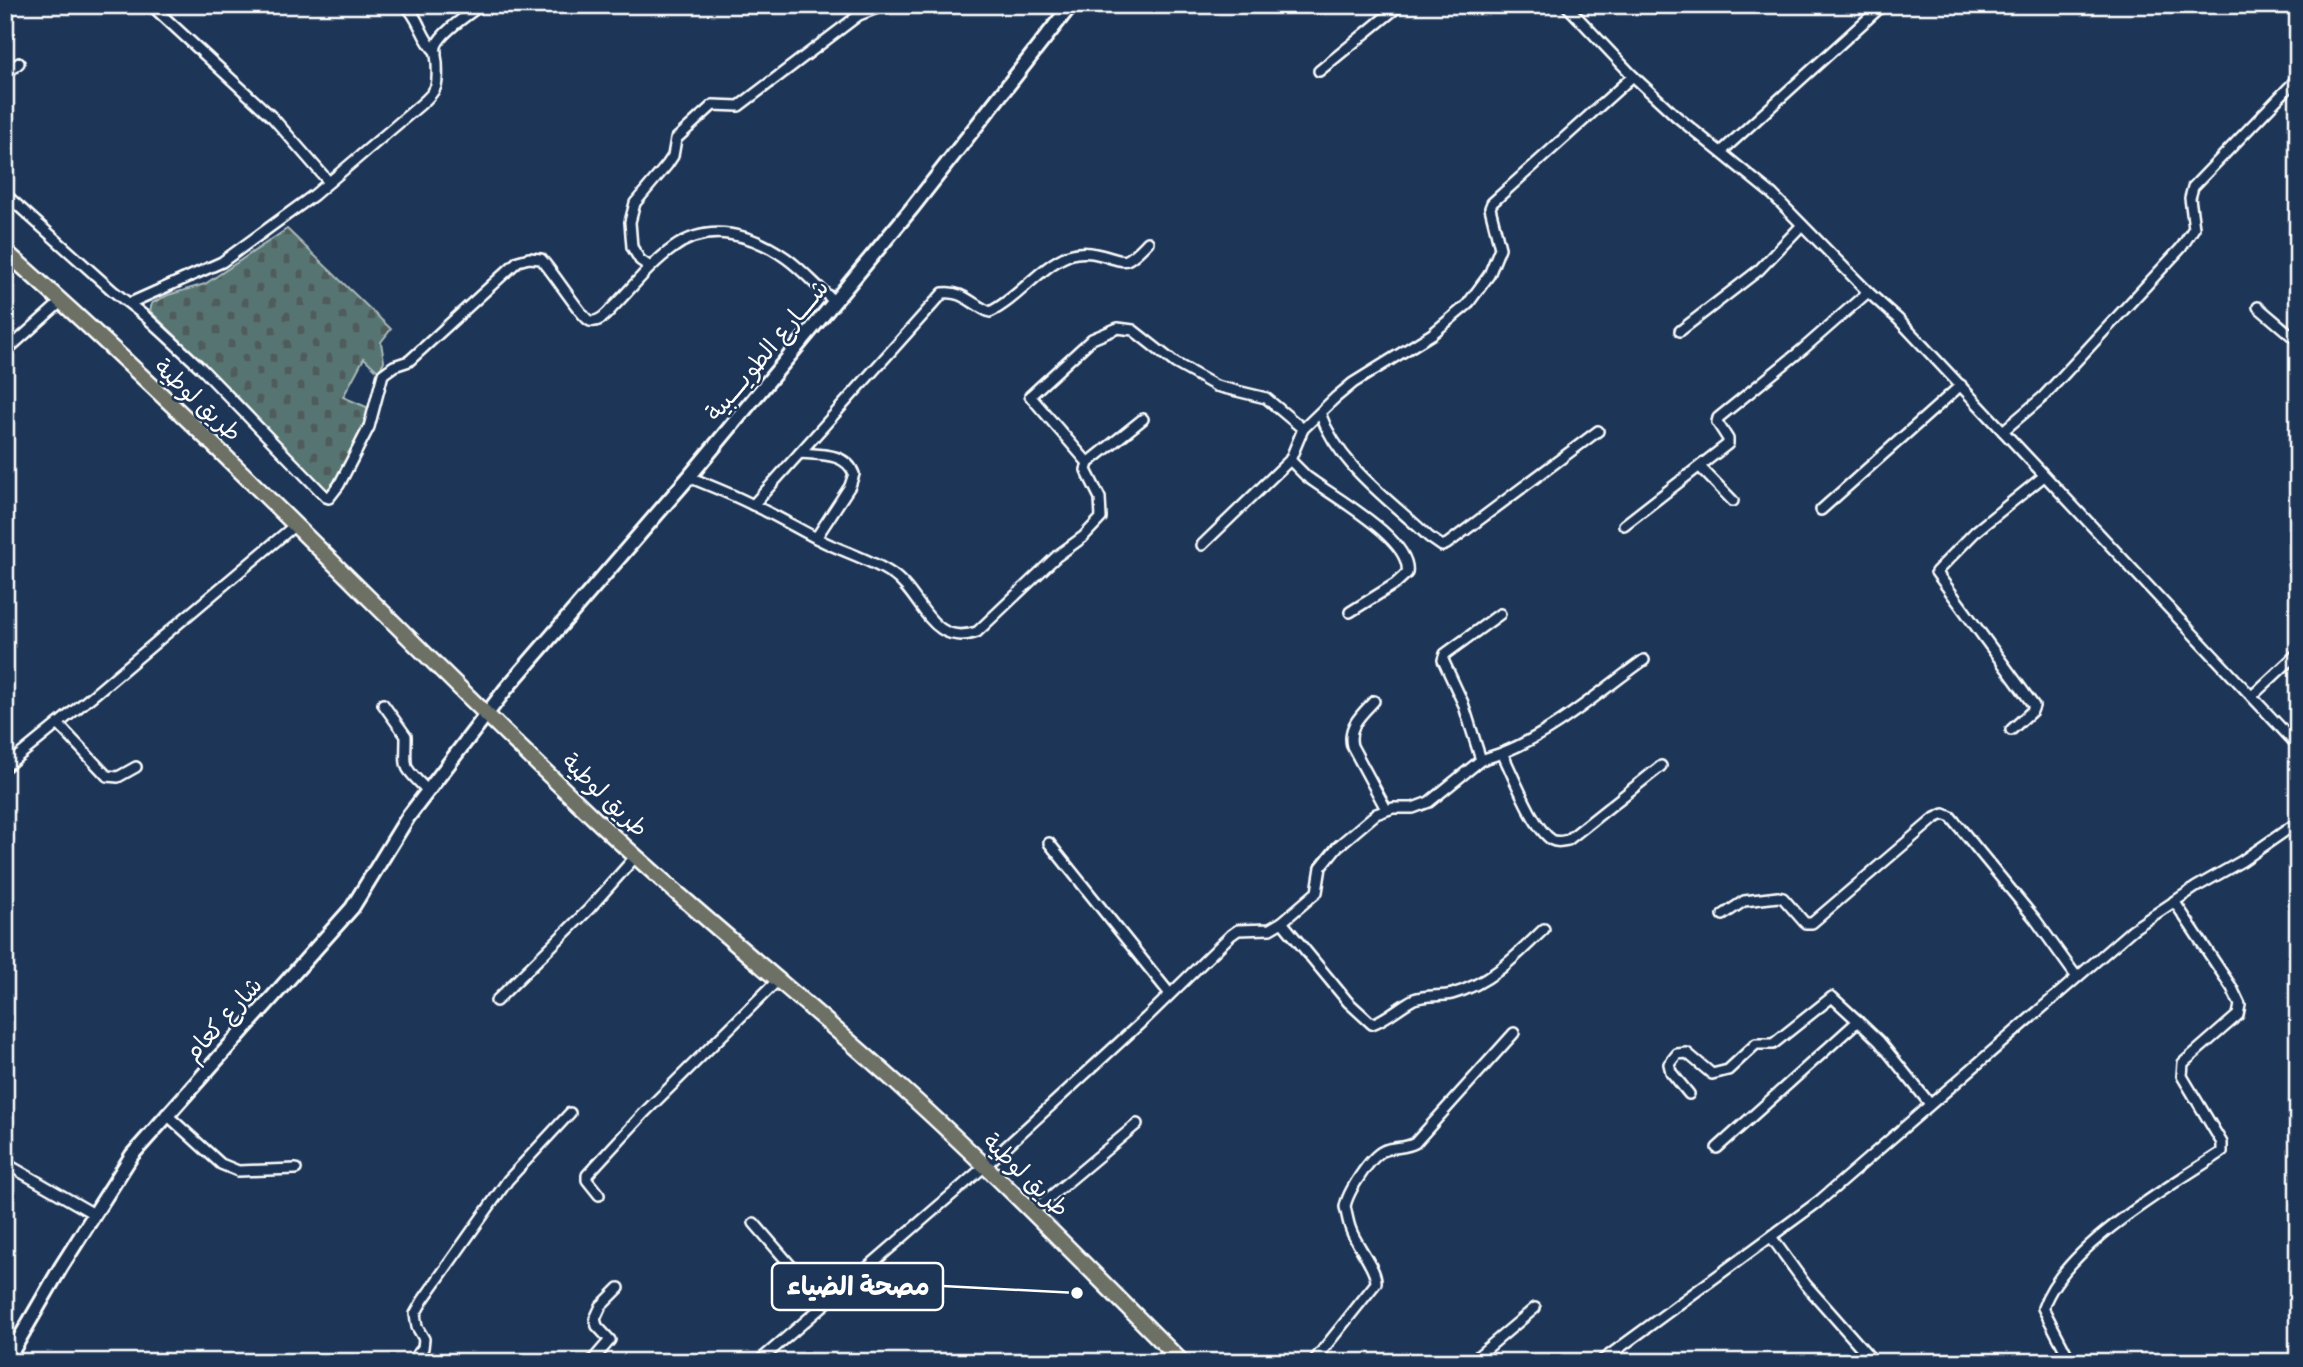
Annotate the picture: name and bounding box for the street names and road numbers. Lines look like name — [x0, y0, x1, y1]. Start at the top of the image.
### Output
street label: شــــارع الطويــــبية — [700, 274, 839, 430]
street label: طريق لوطية — [145, 353, 247, 452]
street label: طريق لوطية — [552, 747, 654, 847]
street label: شارع كعام — [178, 971, 272, 1071]
street label: طريق لوطية — [973, 1127, 1075, 1227]

